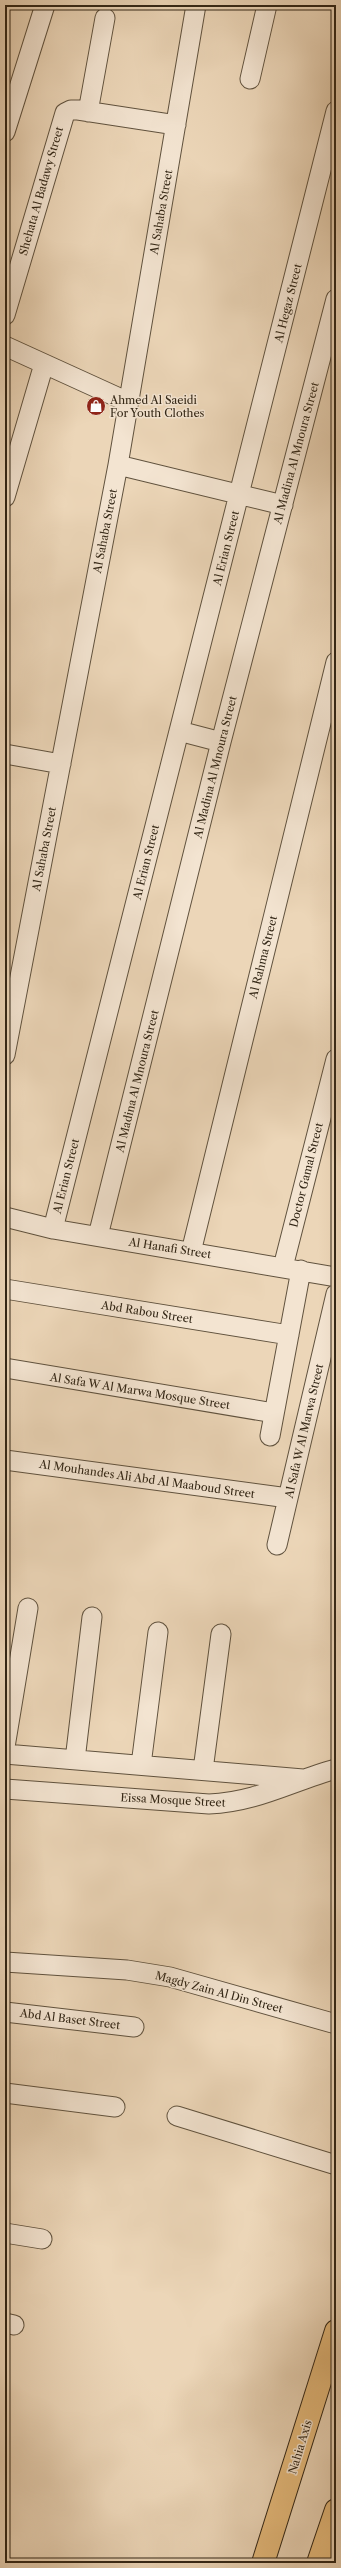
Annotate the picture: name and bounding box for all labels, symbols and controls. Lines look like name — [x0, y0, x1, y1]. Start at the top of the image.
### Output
street label: Shehata Al Badawy Street — [16, 125, 66, 257]
street label: Al Sahaba Street — [146, 168, 175, 256]
street label: Al Hegaz Street — [271, 262, 305, 345]
street label: Al Madina Al Mnoura Street — [270, 380, 322, 527]
place label: Ahmed Al Saeidi For Youth Clothes — [109, 393, 205, 420]
shop icon: Ahmed Al Saeidi For Youth Clothes — [85, 395, 107, 417]
street label: Al Sahaba Street — [90, 487, 120, 575]
street label: Al Erian Street — [210, 509, 242, 588]
street label: Al Madina Al Mnoura Street — [190, 694, 240, 841]
street label: Al Sahaba Street — [29, 805, 59, 893]
street label: Al Erian Street — [130, 823, 162, 902]
street label: Al Rahma Street — [246, 914, 280, 1001]
street label: Al Madina Al Mnoura Street — [112, 1008, 162, 1155]
street label: Doctor Gamal Street — [286, 1121, 326, 1229]
street label: Al Erian Street — [50, 1137, 82, 1216]
street label: Al Hanafi Street — [127, 1234, 212, 1261]
street label: Abd Rabou Street — [99, 1298, 194, 1326]
street label: Al Safa W Al Marwa Street — [282, 1362, 326, 1500]
street label: Al Safa W Al Marwa Mosque Street — [48, 1370, 231, 1412]
street label: Al Mouhandes Ali Abd Al Maaboud Street — [37, 1457, 256, 1501]
street label: Eissa Mosque Street — [120, 1790, 226, 1810]
street label: Magdy Zain Al Din Street — [154, 1968, 284, 2016]
street label: Abd Al Baset Street — [18, 2006, 121, 2032]
street label: Nahia Axis — [285, 2418, 315, 2476]

